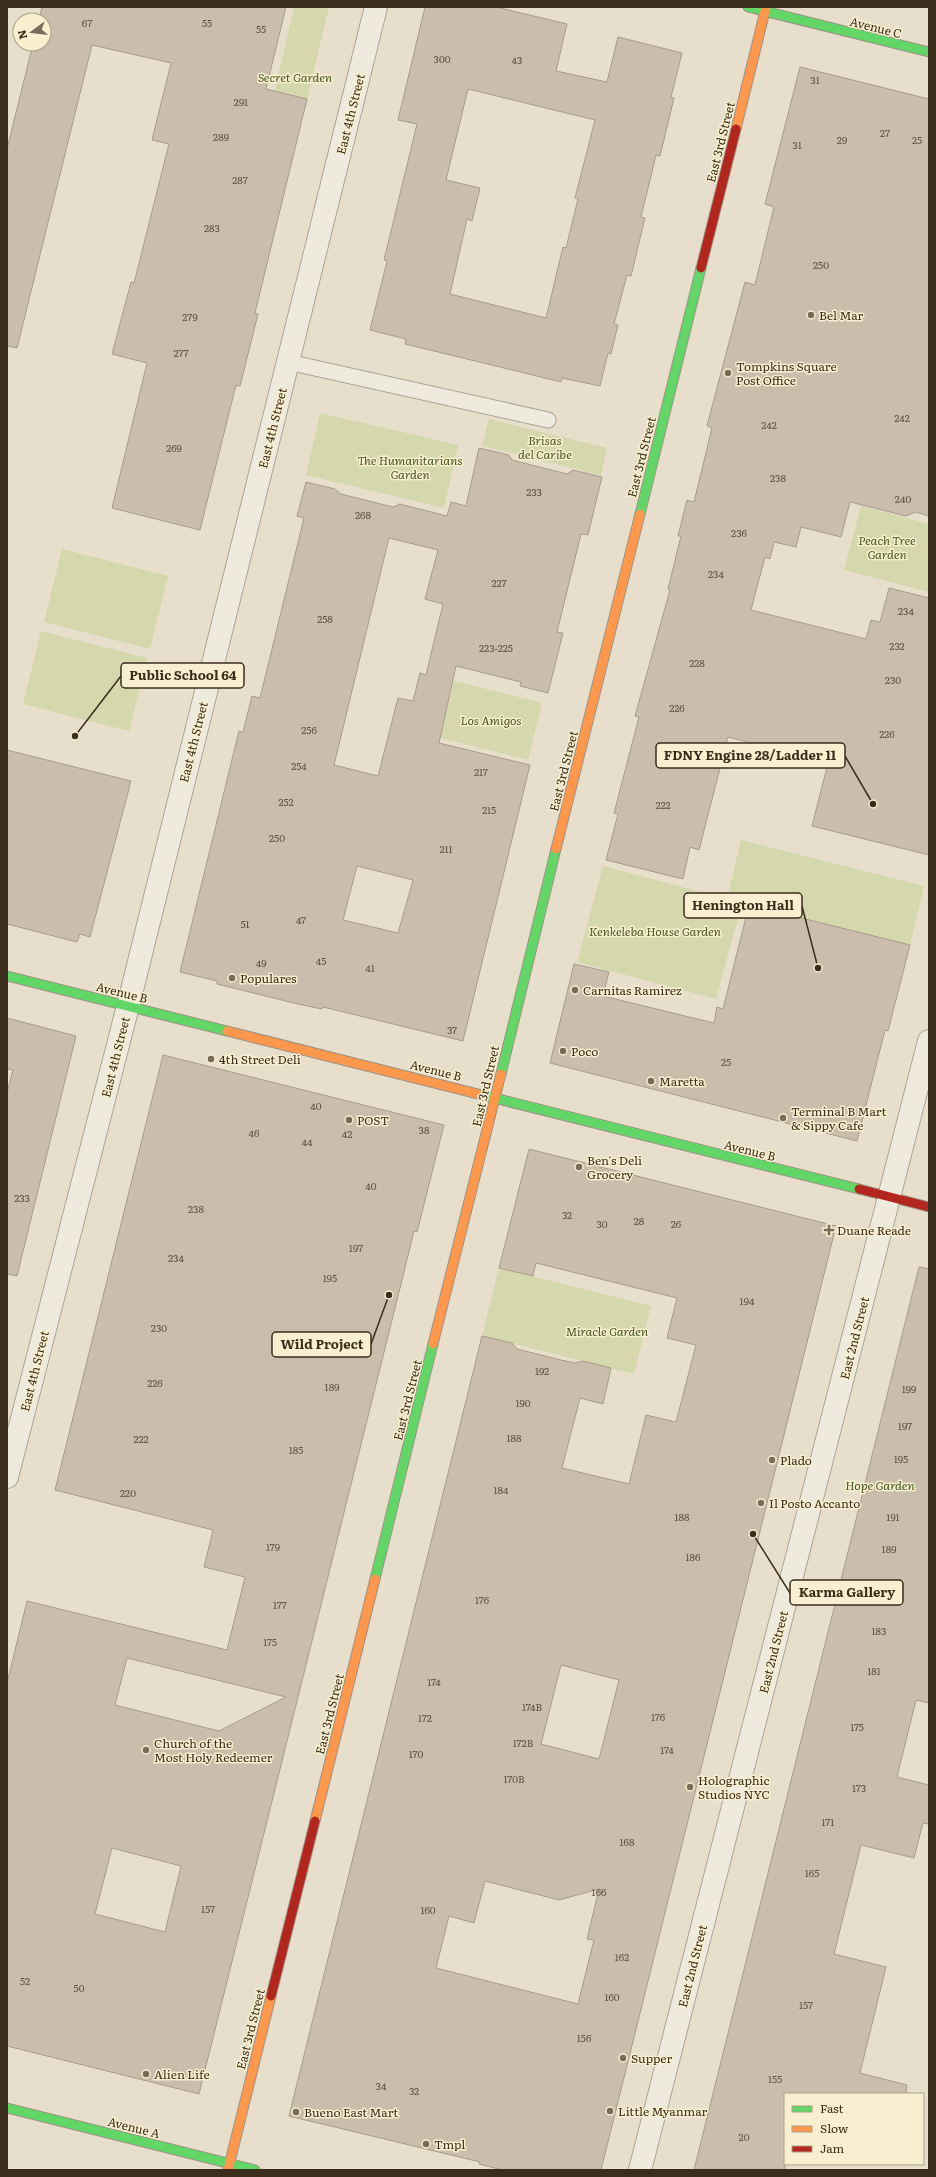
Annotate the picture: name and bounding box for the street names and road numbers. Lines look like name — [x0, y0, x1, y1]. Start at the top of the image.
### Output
street label: Avenue C — [848, 12, 904, 42]
street label: East 4th Street — [331, 72, 369, 156]
street label: East 3rd Street — [701, 100, 739, 184]
street label: East 4th Street — [253, 386, 291, 470]
street label: East 3rd Street — [622, 415, 660, 499]
street label: East 4th Street — [174, 700, 212, 784]
street label: East 3rd Street — [544, 729, 582, 813]
street label: Avenue B — [94, 977, 150, 1007]
street label: East 4th Street — [96, 1015, 134, 1099]
street label: East 3rd Street — [467, 1044, 503, 1128]
street label: Avenue B — [408, 1055, 464, 1085]
street label: Avenue B — [722, 1135, 778, 1165]
street label: East 2nd Street — [835, 1295, 873, 1381]
street label: East 4th Street — [15, 1329, 53, 1413]
street label: East 3rd Street — [388, 1358, 426, 1442]
street label: East 2nd Street — [754, 1609, 792, 1695]
street label: East 3rd Street — [310, 1672, 348, 1756]
street label: East 2nd Street — [673, 1923, 711, 2009]
street label: East 3rd Street — [231, 1987, 269, 2071]
street label: Avenue A — [106, 2112, 162, 2142]

